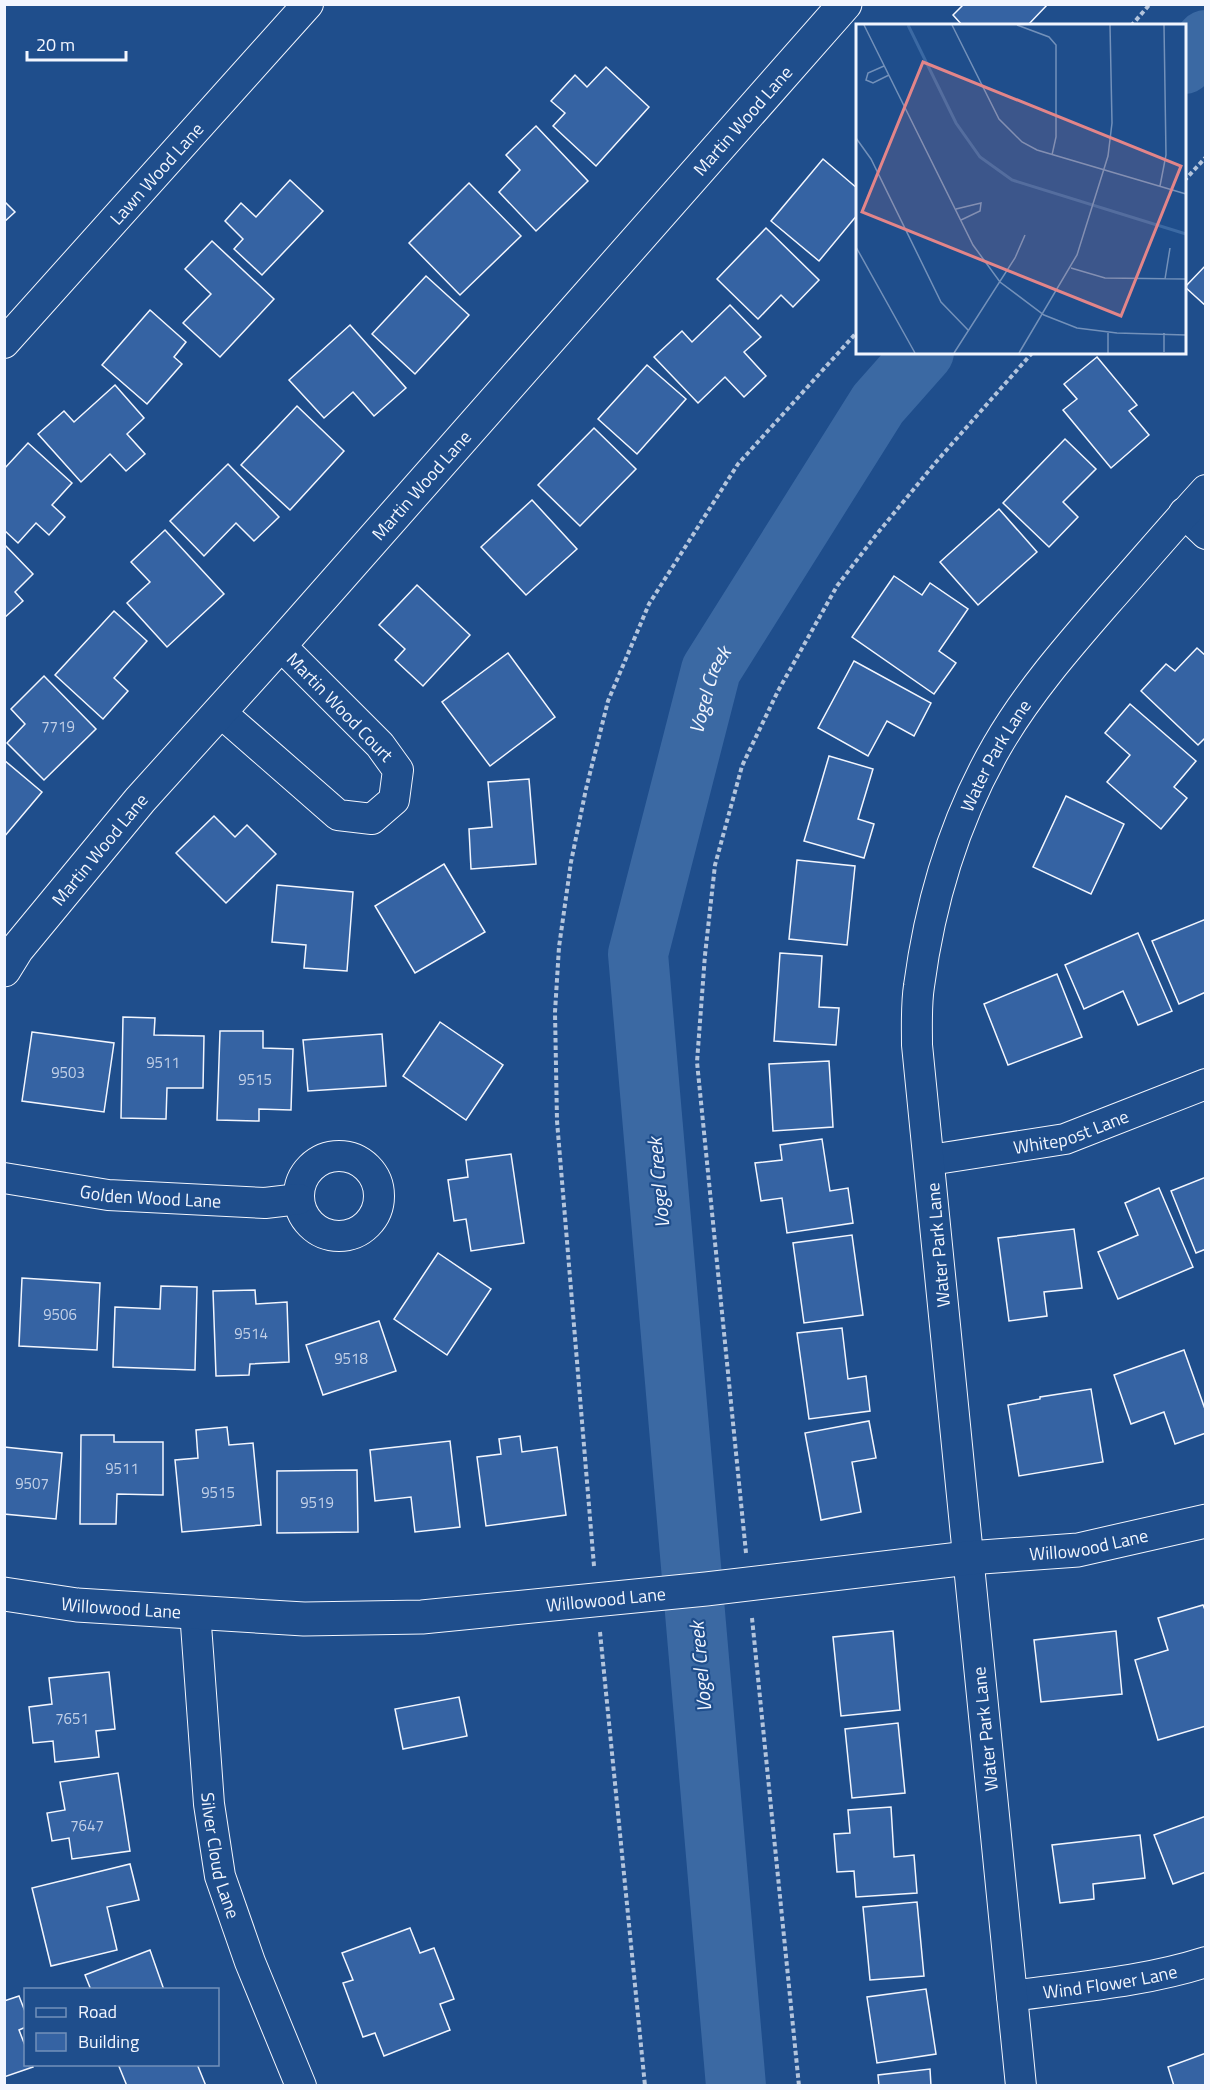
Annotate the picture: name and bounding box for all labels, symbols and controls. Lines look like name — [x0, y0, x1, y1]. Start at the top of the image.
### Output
scale bar — [27, 24, 126, 62]
inset map — [856, 24, 1186, 354]
text: 20 m — [36, 31, 75, 58]
street label: Martin Wood Lane — [686, 59, 798, 181]
street label: Lawn Wood Lane — [103, 116, 210, 230]
street label: Martin Wood Lane — [365, 424, 477, 546]
water label: Vogel Creek — [680, 638, 739, 737]
street label: Martin Wood Court — [280, 646, 400, 768]
street label: Water Park Lane — [953, 693, 1037, 816]
house number: 7719 — [41, 715, 75, 738]
street label: Martin Wood Lane — [45, 787, 154, 911]
house number: 9511 — [146, 1051, 180, 1074]
house number: 9503 — [51, 1061, 85, 1084]
house number: 9515 — [238, 1068, 272, 1091]
street label: Whitepost Lane — [1011, 1102, 1132, 1160]
water label: Vogel Creek — [638, 1134, 677, 1230]
street label: Golden Wood Lane — [78, 1177, 222, 1214]
street label: Water Park Lane — [919, 1182, 957, 1308]
house number: 9506 — [43, 1303, 77, 1326]
house number: 9514 — [234, 1322, 268, 1345]
house number: 9518 — [334, 1347, 368, 1370]
house number: 9511 — [105, 1457, 139, 1480]
house number: 9507 — [15, 1472, 49, 1495]
house number: 9515 — [201, 1481, 235, 1504]
house number: 9519 — [300, 1491, 334, 1514]
street label: Willowood Lane — [1028, 1521, 1151, 1567]
street label: Willowood Lane — [545, 1580, 667, 1618]
street label: Willowood Lane — [59, 1589, 182, 1625]
water label: Vogel Creek — [680, 1618, 719, 1714]
street label: Water Park Lane — [965, 1665, 1005, 1793]
house number: 7651 — [55, 1707, 89, 1730]
street label: Silver Cloud Lane — [195, 1791, 247, 1922]
house number: 7647 — [70, 1814, 104, 1837]
street label: Wind Flower Lane — [1041, 1957, 1180, 2005]
legend — [24, 1988, 219, 2066]
text: Road — [78, 1998, 117, 2025]
text: Building — [78, 2028, 139, 2055]

